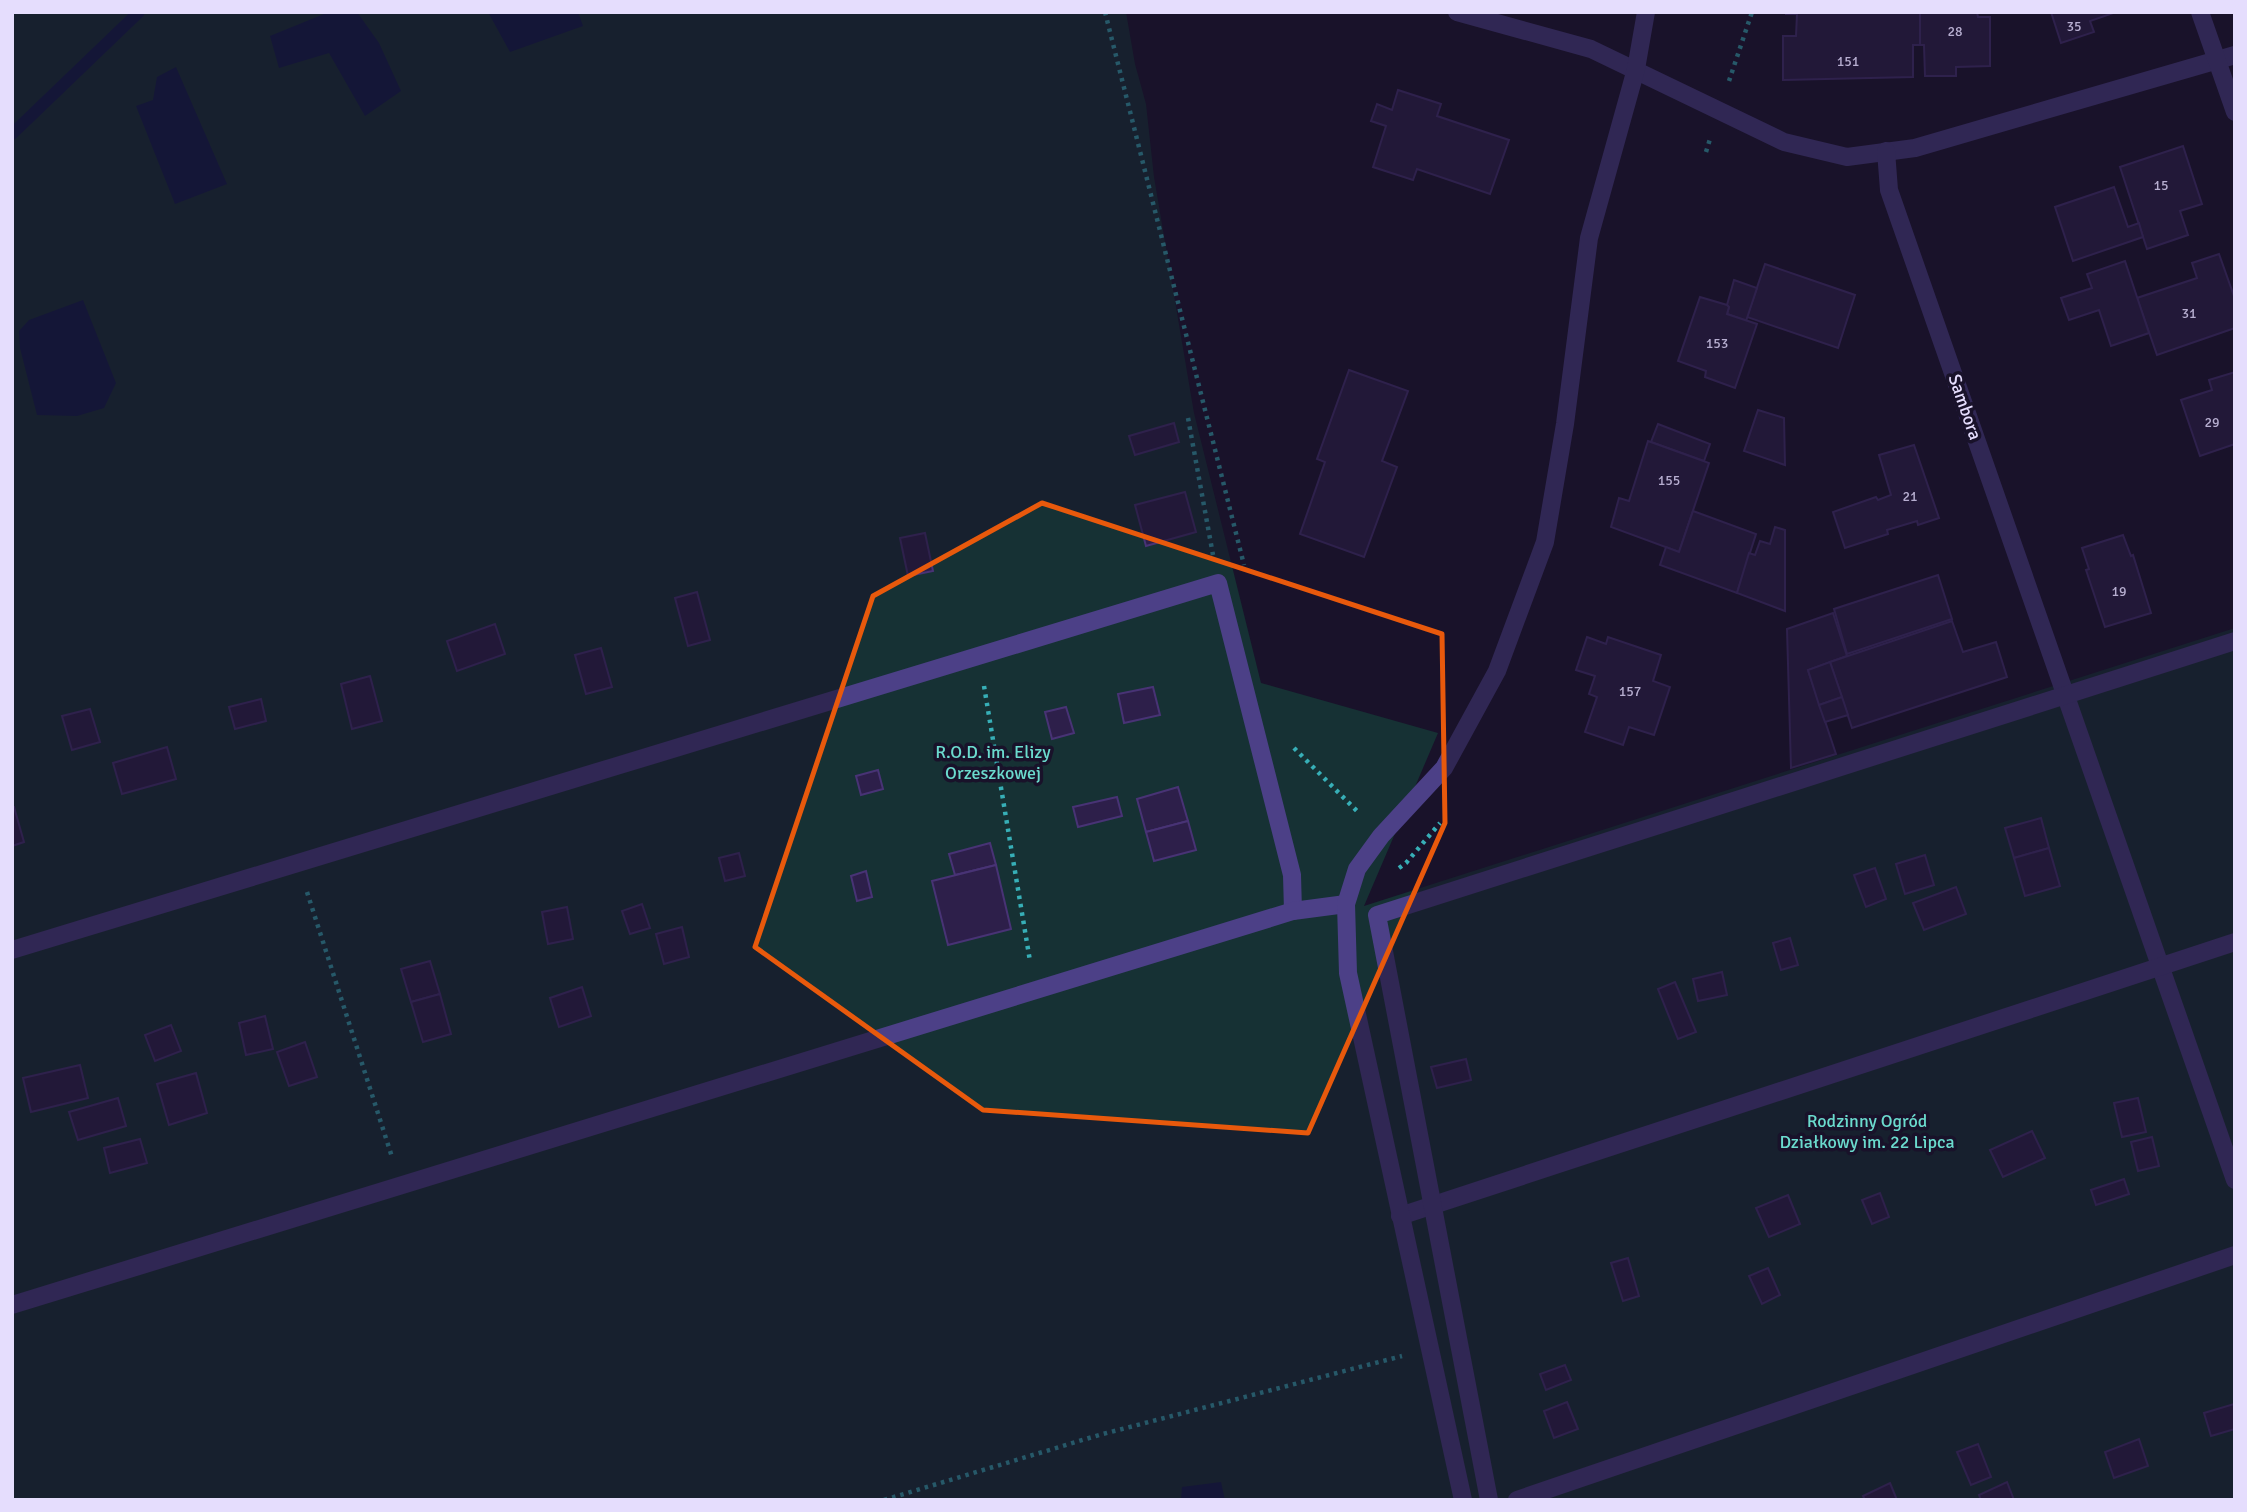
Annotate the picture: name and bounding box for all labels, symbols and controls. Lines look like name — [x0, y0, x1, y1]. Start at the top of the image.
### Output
house number: 35 — [2066, 18, 2082, 35]
house number: 28 — [1947, 23, 1963, 40]
house number: 151 — [1837, 53, 1859, 70]
house number: 15 — [2153, 177, 2169, 194]
house number: 31 — [2181, 305, 2197, 322]
house number: 153 — [1706, 335, 1728, 352]
street label: Sambora — [1944, 371, 1986, 443]
house number: 29 — [2204, 414, 2220, 431]
house number: 155 — [1658, 472, 1680, 489]
house number: 21 — [1902, 488, 1918, 505]
house number: 19 — [2111, 583, 2127, 600]
house number: 157 — [1619, 683, 1641, 700]
park label: R.O.D. im. Elizy Orzeszkowej — [935, 741, 1051, 784]
park label: Rodzinny Ogród Działkowy im. 22 Lipca — [1779, 1110, 1955, 1153]

